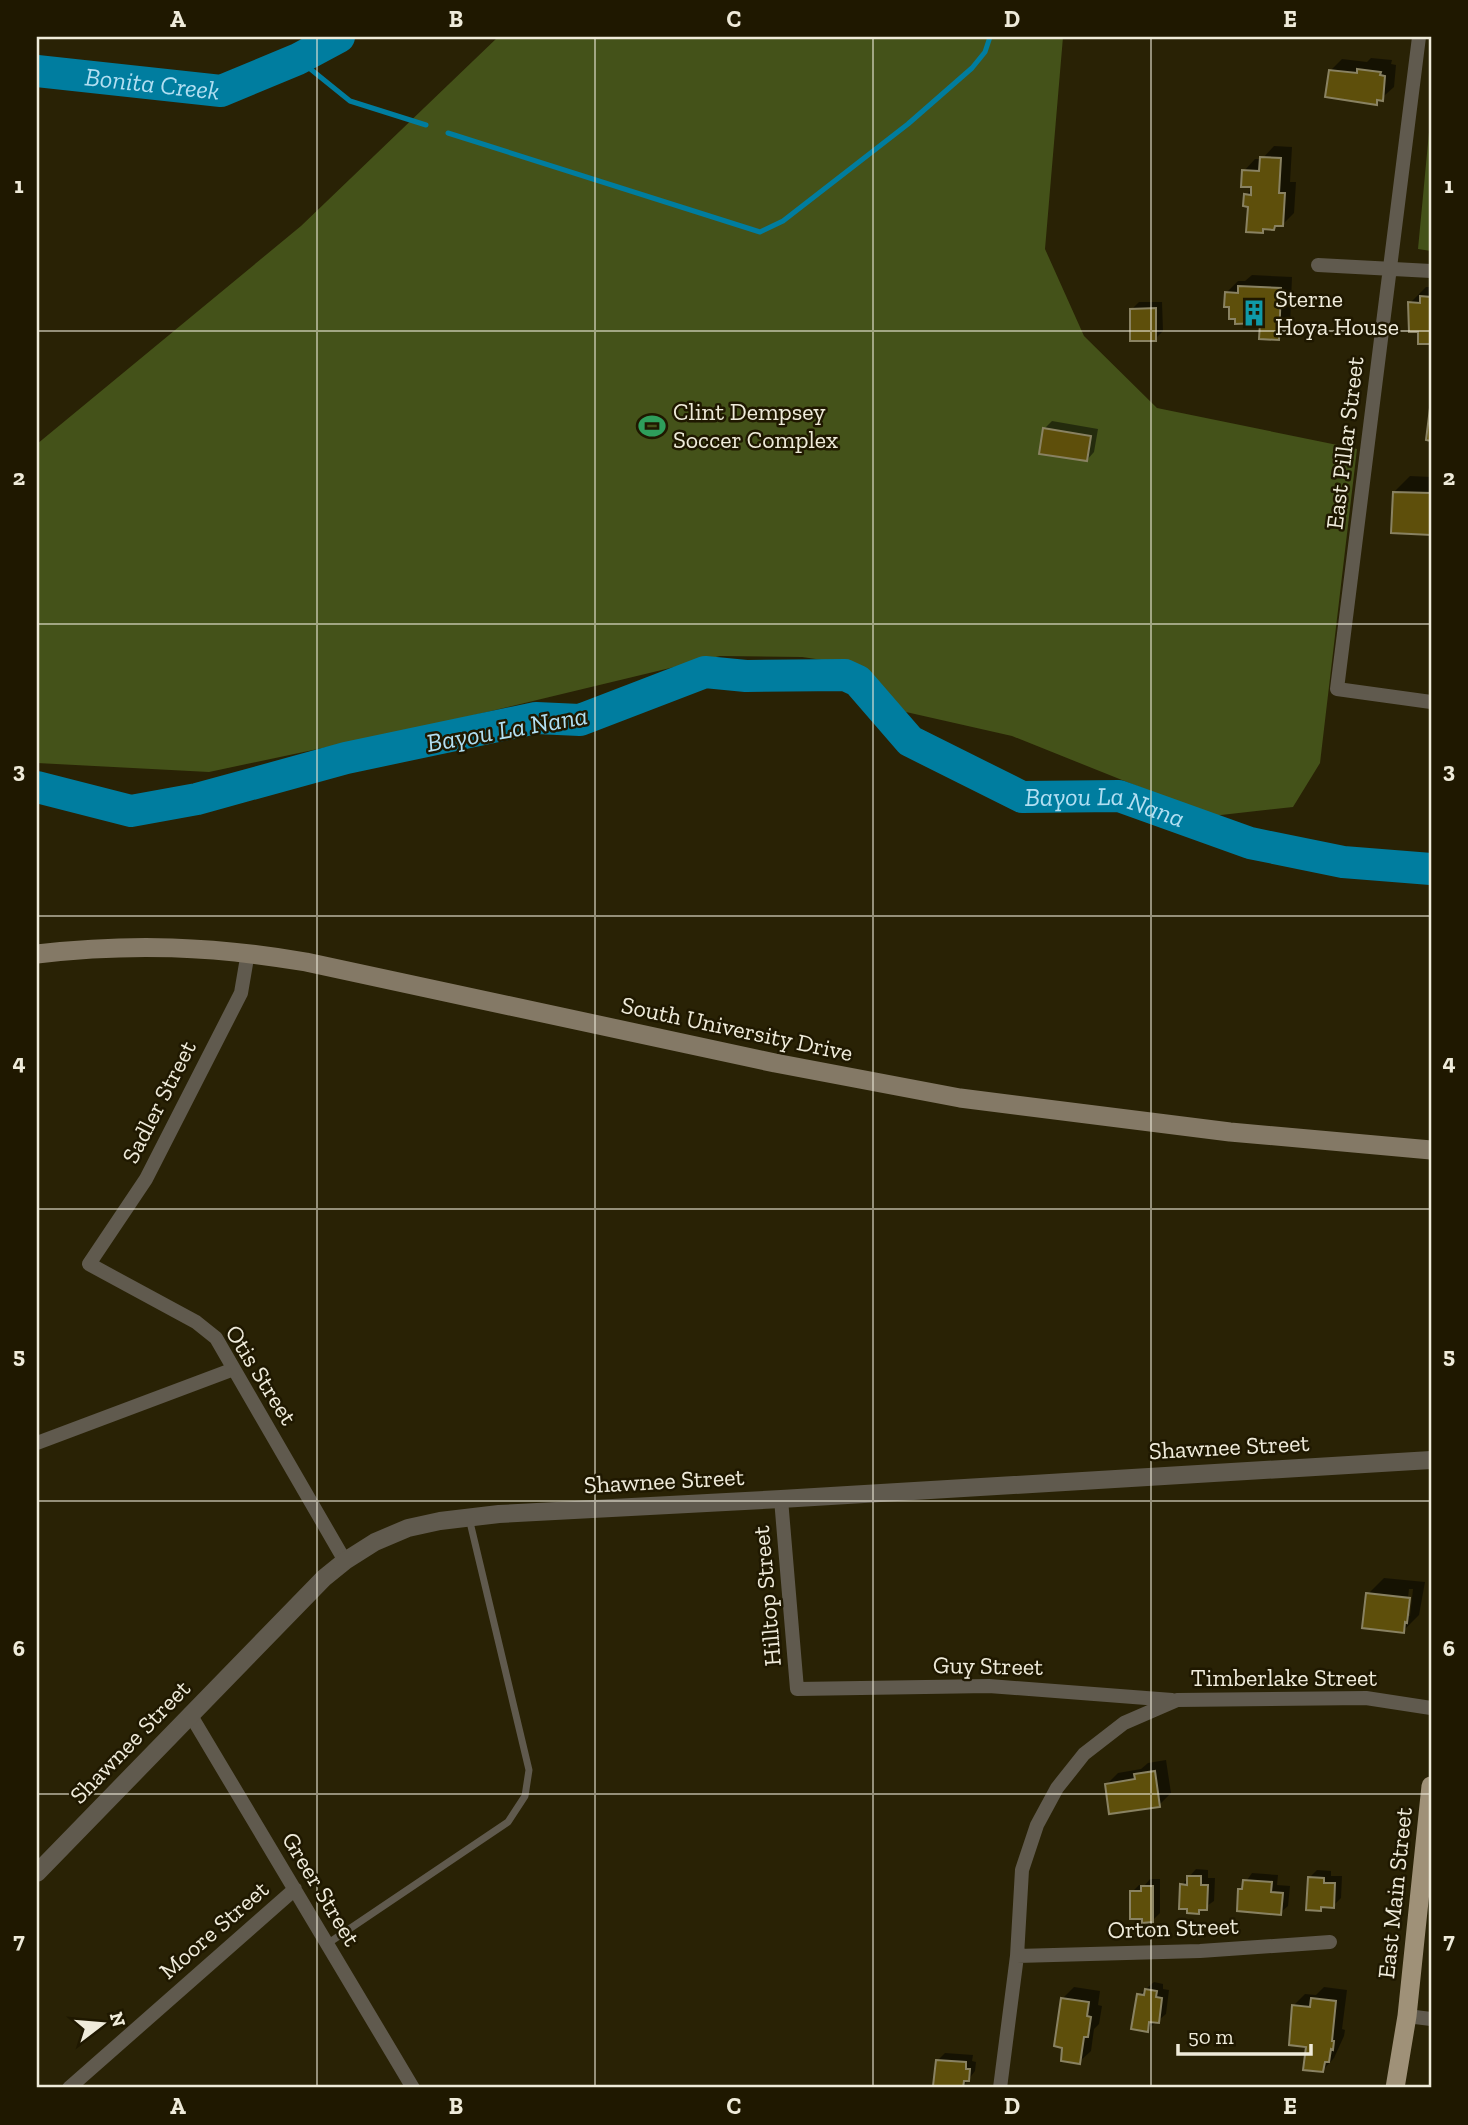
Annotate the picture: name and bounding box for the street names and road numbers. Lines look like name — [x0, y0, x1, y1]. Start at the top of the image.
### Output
street label: East Pillar Street — [1320, 355, 1369, 531]
street label: South University Drive — [619, 990, 855, 1067]
street label: Sadler Street — [115, 1036, 202, 1168]
street label: Otis Street — [219, 1319, 304, 1430]
street label: Shawnee Street — [1148, 1428, 1310, 1465]
street label: Shawnee Street — [583, 1462, 745, 1499]
street label: Hilltop Street — [746, 1525, 787, 1667]
street label: Guy Street — [933, 1650, 1043, 1681]
street label: Timberlake Street — [1191, 1663, 1377, 1692]
street label: Shawnee Street — [63, 1674, 196, 1810]
street label: East Main Street — [1371, 1806, 1418, 1980]
street label: Greer Street — [276, 1827, 367, 1951]
street label: Moore Street — [153, 1874, 274, 1985]
street label: Orton Street — [1107, 1911, 1239, 1944]

